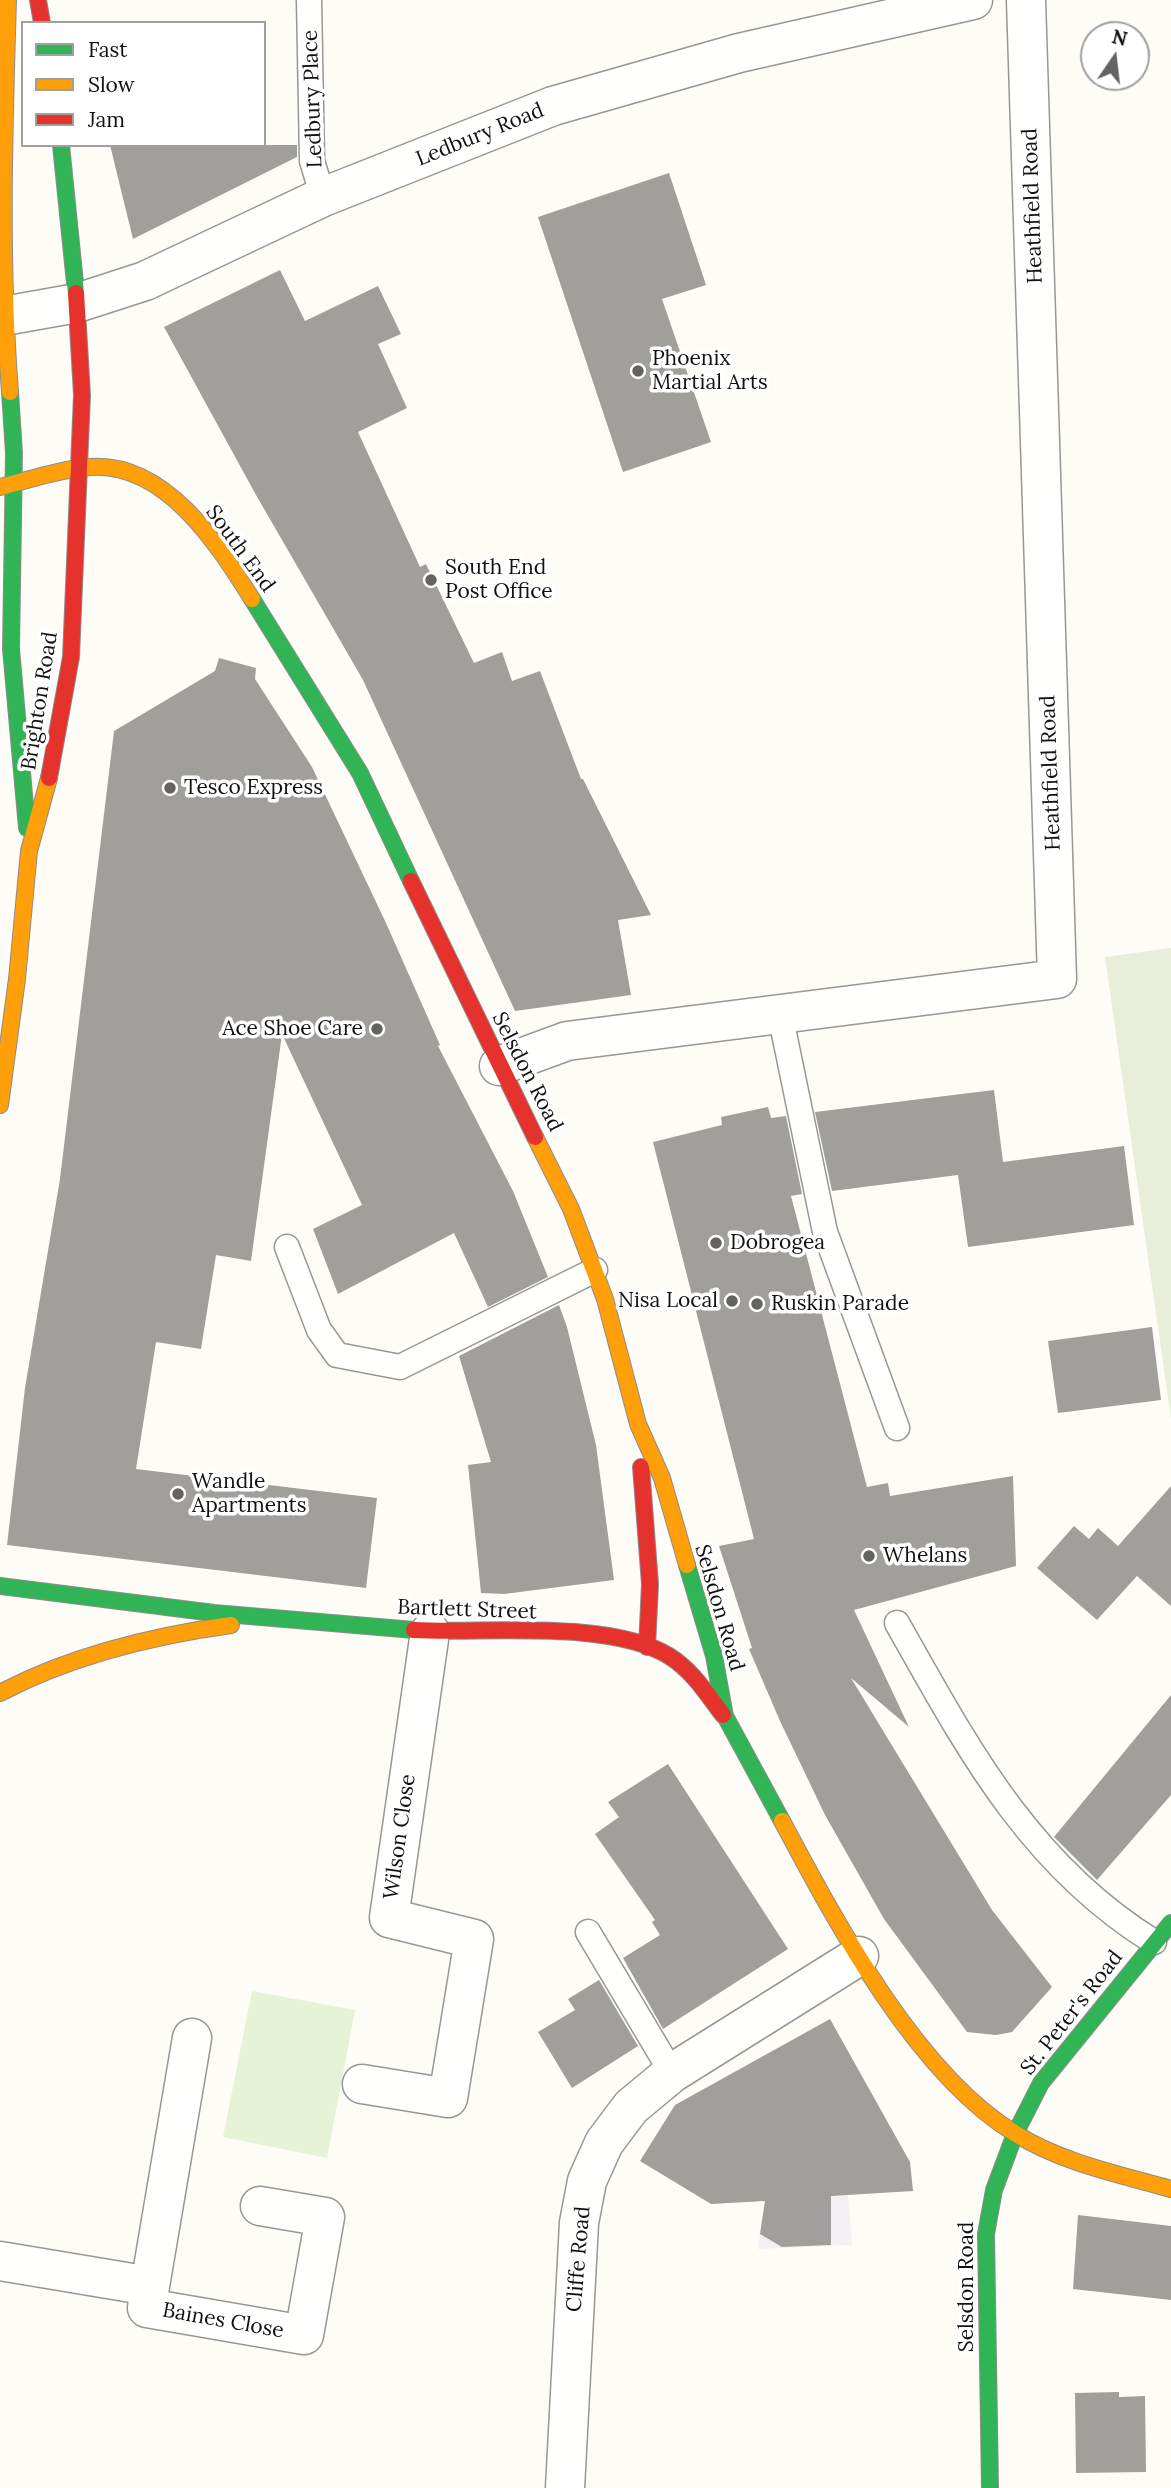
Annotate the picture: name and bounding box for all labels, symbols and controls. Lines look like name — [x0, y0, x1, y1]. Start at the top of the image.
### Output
legend — [21, 21, 266, 147]
north arrow — [1080, 21, 1150, 91]
text: N — [1110, 24, 1130, 51]
street label: Ledbury Place — [298, 29, 328, 169]
text: Fast — [88, 36, 127, 63]
text: Slow — [88, 71, 135, 98]
street label: Ledbury Road — [412, 98, 548, 172]
text: Jam — [88, 106, 125, 133]
street label: Heathfield Road — [1018, 128, 1048, 284]
place label: Phoenix Martial Arts — [652, 346, 768, 396]
marker: Phoenix Martial Arts — [630, 363, 646, 379]
street label: South End — [200, 501, 280, 597]
place label: South End Post Office — [445, 555, 553, 605]
marker: South End Post Office — [423, 572, 439, 588]
street label: Brighton Road — [17, 630, 63, 772]
street label: Heathfield Road — [1036, 695, 1066, 851]
place label: Tesco Express — [184, 775, 323, 801]
marker: Tesco Express — [162, 780, 178, 796]
street label: Selsdon Road — [486, 1008, 568, 1136]
place label: Ace Shoe Care — [222, 1016, 363, 1042]
marker: Ace Shoe Care — [369, 1021, 385, 1037]
place label: Dobrogea — [730, 1230, 825, 1256]
marker: Dobrogea — [708, 1235, 724, 1251]
place label: Nisa Local — [618, 1288, 718, 1314]
place label: Ruskin Parade — [771, 1291, 909, 1317]
marker: Nisa Local — [724, 1293, 740, 1309]
marker: Ruskin Parade — [749, 1296, 765, 1312]
place label: Wandle Apartments — [192, 1469, 306, 1519]
marker: Wandle Apartments — [170, 1486, 186, 1502]
street label: Selsdon Road — [689, 1542, 749, 1674]
place label: Whelans — [883, 1543, 967, 1569]
marker: Whelans — [861, 1548, 877, 1564]
street label: Bartlett Street — [397, 1595, 537, 1625]
street label: Wilson Close — [379, 1773, 421, 1901]
street label: St. Peter's Road — [1015, 1946, 1129, 2080]
street label: Cliffe Road — [562, 2205, 596, 2313]
street label: Selsdon Road — [954, 2222, 980, 2352]
street label: Baines Close — [160, 2298, 286, 2344]

